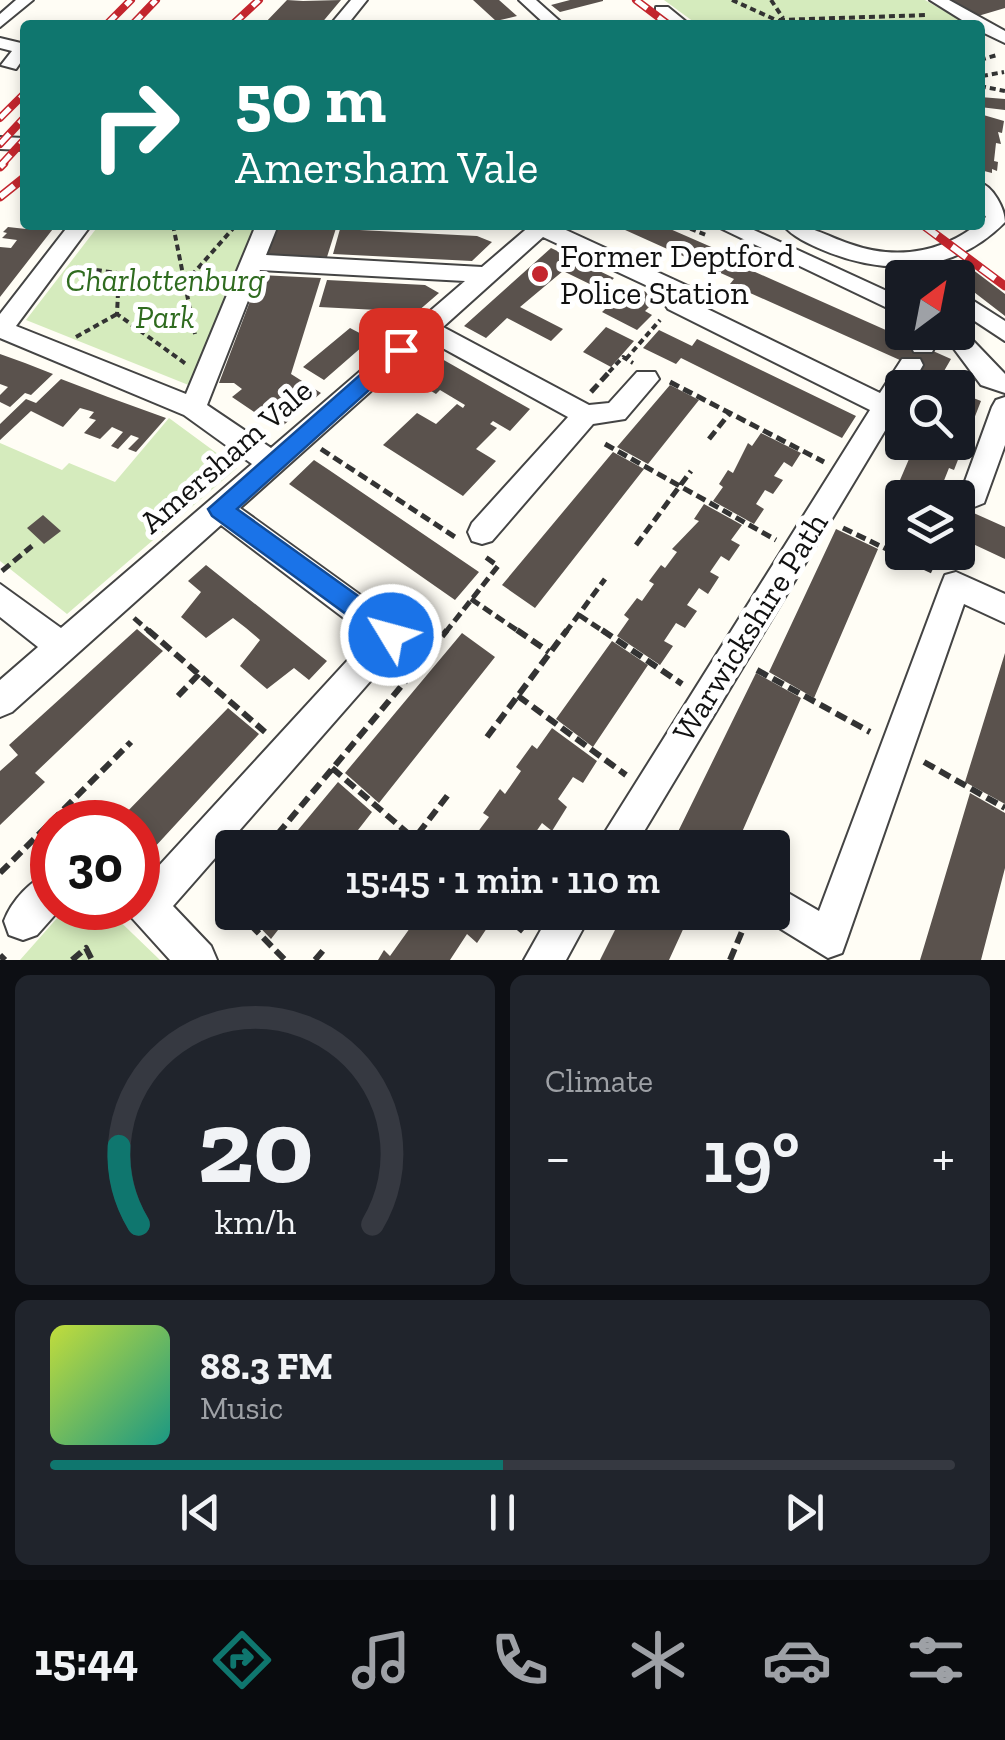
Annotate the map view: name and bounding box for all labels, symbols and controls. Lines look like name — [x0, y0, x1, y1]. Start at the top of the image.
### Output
text: 50 m — [235, 56, 386, 140]
icon: right — [70, 60, 200, 190]
text: Amersham Vale — [235, 141, 538, 195]
place label: Former Deptford Police Station — [560, 237, 795, 312]
north arrow — [885, 260, 975, 350]
map controls — [885, 260, 975, 570]
park label: Charlottenburg Park — [65, 261, 265, 336]
marker: Former Deptford Police Station — [529, 263, 551, 285]
pin — [359, 308, 444, 393]
icon: arrive — [374, 323, 429, 378]
button: search — [885, 370, 975, 460]
street label: Amersham Vale — [132, 371, 320, 541]
button: layers — [885, 480, 975, 570]
street label: Warwickshire Path — [664, 506, 836, 748]
position arrow — [339, 583, 443, 687]
speed limit sign: 30 — [30, 800, 160, 930]
text: 15:45 · 1 min · 110 m — [345, 857, 660, 903]
text: Climate — [545, 1062, 653, 1100]
text: 20 — [197, 1084, 313, 1209]
text: 19° — [703, 1111, 800, 1201]
text: − — [545, 1124, 571, 1190]
text: + — [932, 1124, 955, 1190]
text: km/h — [214, 1200, 296, 1243]
text: 88.3 FM — [200, 1343, 333, 1389]
text: Music — [200, 1389, 283, 1427]
icon: previous — [173, 1485, 228, 1540]
icon: pause — [475, 1485, 530, 1540]
icon: next — [777, 1485, 832, 1540]
icon: directions — [207, 1625, 277, 1695]
icon: music — [346, 1625, 416, 1695]
icon: phone — [485, 1625, 555, 1695]
icon: climate — [623, 1625, 693, 1695]
icon: car — [762, 1625, 832, 1695]
icon: filters — [901, 1625, 971, 1695]
text: 15:44 — [34, 1633, 138, 1687]

